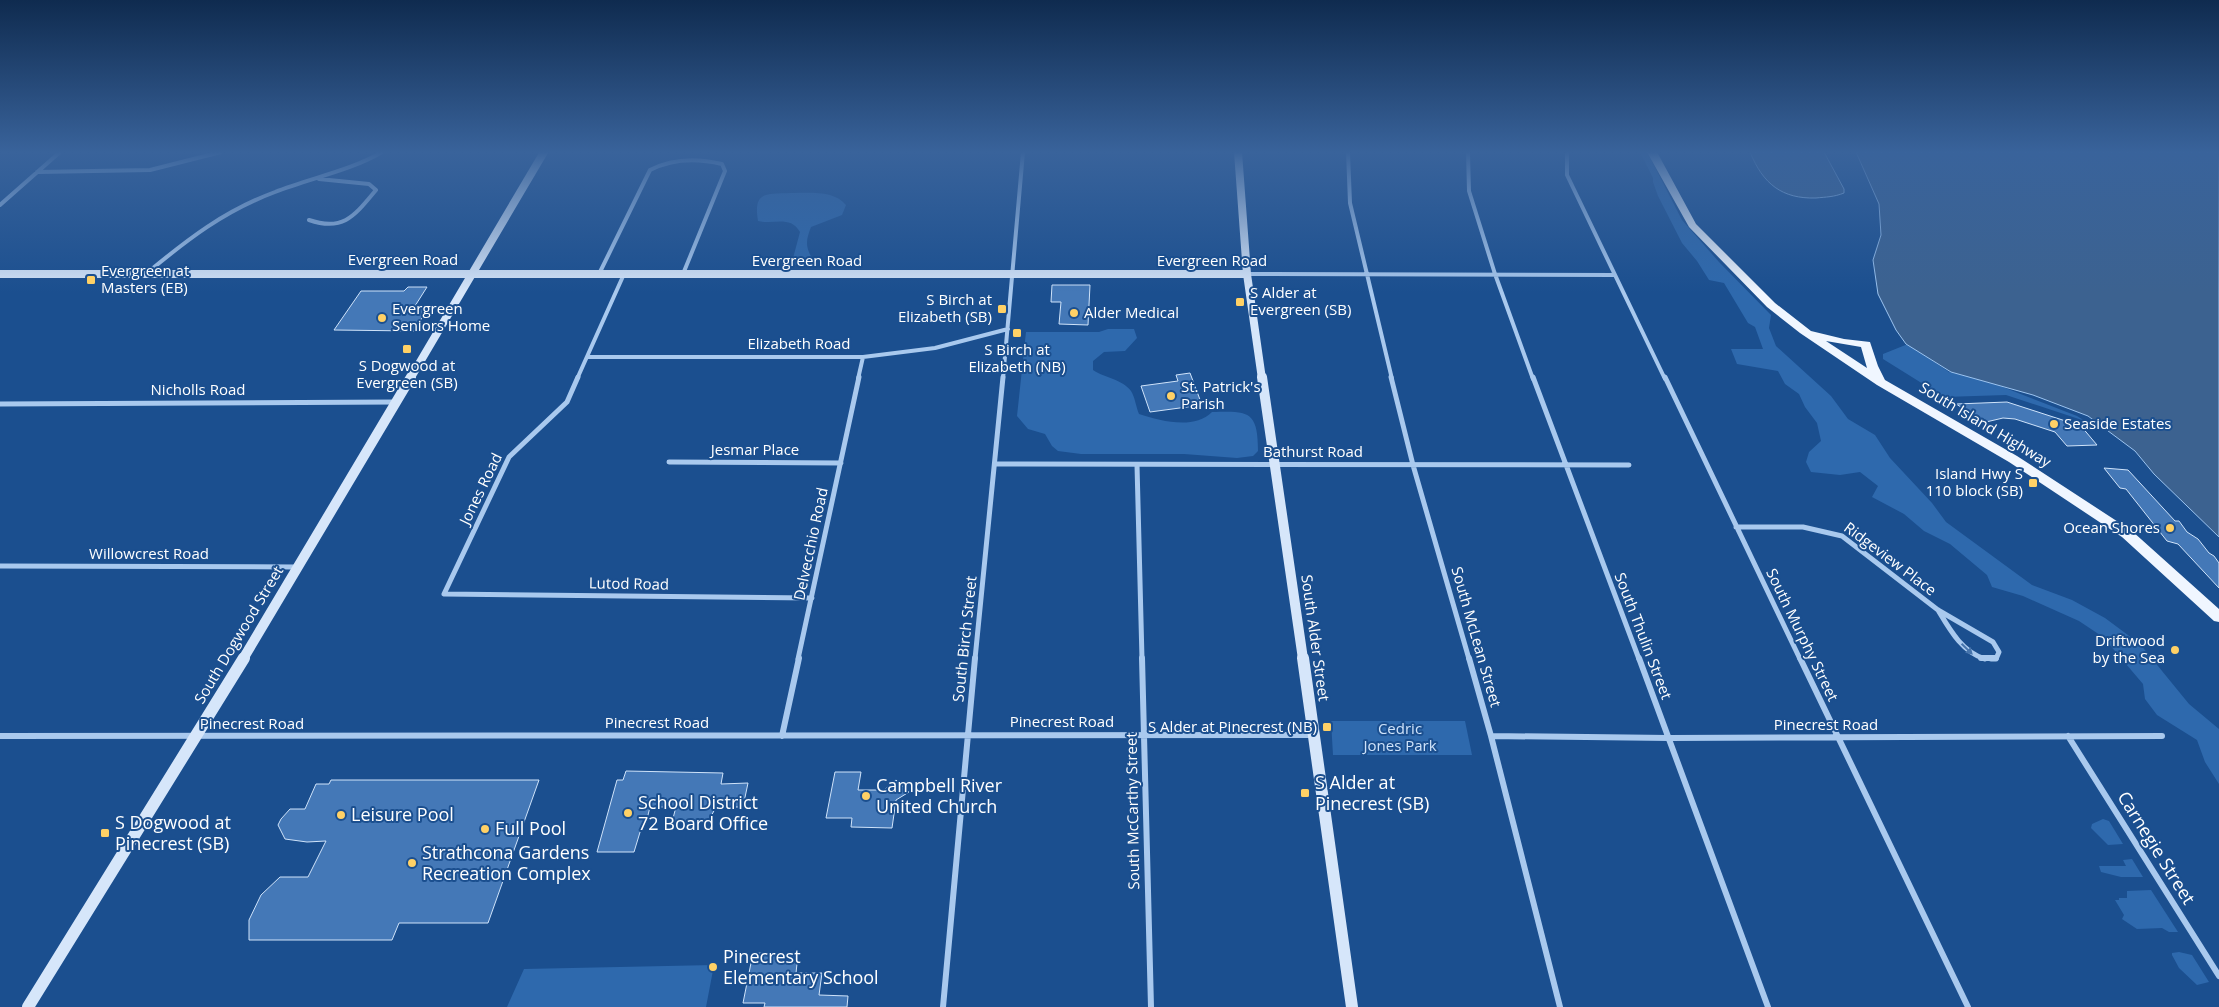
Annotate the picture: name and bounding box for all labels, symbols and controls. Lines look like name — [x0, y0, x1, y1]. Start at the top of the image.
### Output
street label: Evergreen Road — [348, 249, 458, 269]
street label: Evergreen Road — [752, 250, 862, 270]
street label: Evergreen Road — [1157, 250, 1267, 270]
place label: Evergreen at Masters (EB) — [101, 260, 189, 297]
marker: Evergreen at Masters (EB) — [85, 274, 97, 286]
place label: S Alder at Evergreen (SB) — [1250, 282, 1351, 319]
place label: S Birch at Elizabeth (SB) — [898, 289, 992, 326]
marker: S Alder at Evergreen (SB) — [1234, 296, 1246, 308]
place label: Evergreen Seniors Home — [392, 298, 490, 335]
place label: Alder Medical — [1084, 302, 1179, 322]
marker: S Birch at Elizabeth (SB) — [996, 303, 1008, 315]
marker: Alder Medical — [1068, 307, 1080, 319]
marker: Evergreen Seniors Home — [376, 312, 388, 324]
marker: S Birch at Elizabeth (NB) — [1011, 327, 1023, 339]
street label: Elizabeth Road — [747, 333, 851, 353]
place label: S Birch at Elizabeth (NB) — [968, 339, 1066, 376]
marker: S Dogwood at Evergreen (SB) — [401, 343, 413, 355]
place label: S Dogwood at Evergreen (SB) — [356, 355, 458, 392]
place label: St. Patrick's Parish — [1181, 376, 1261, 413]
street label: South Island Highway — [1916, 377, 2055, 472]
street label: Nicholls Road — [151, 379, 245, 399]
marker: St. Patrick's Parish — [1165, 390, 1177, 402]
place label: Seaside Estates — [2064, 413, 2172, 433]
marker: Seaside Estates — [2048, 418, 2060, 430]
street label: Jesmar Place — [709, 439, 799, 459]
street label: Bathurst Road — [1263, 441, 1363, 461]
street label: Jones Road — [453, 449, 506, 530]
place label: Island Hwy S 110 block (SB) — [1926, 463, 2023, 500]
marker: Island Hwy S 110 block (SB) — [2027, 477, 2039, 489]
street label: Delvecchio Road — [788, 485, 832, 602]
street label: Ridgeview Place — [1840, 517, 1941, 600]
place label: Ocean Shores — [2063, 517, 2160, 537]
marker: Ocean Shores — [2164, 522, 2176, 534]
street label: Willowcrest Road — [89, 543, 209, 563]
street label: South Dogwood Street — [189, 562, 287, 707]
street label: South McLean Street — [1447, 564, 1507, 709]
street label: South Murphy Street — [1762, 565, 1844, 704]
street label: South Thulin Street — [1611, 569, 1677, 702]
street label: Lutod Road — [589, 572, 669, 594]
street label: South Alder Street — [1297, 573, 1335, 702]
street label: South Birch Street — [947, 575, 981, 703]
place label: Driftwood by the Sea — [2093, 630, 2165, 667]
one-way arrow — [1961, 643, 1973, 655]
marker: Driftwood by the Sea — [2169, 644, 2181, 656]
street label: Pinecrest Road — [1010, 711, 1114, 731]
street label: Pinecrest Road — [605, 712, 709, 732]
street label: Pinecrest Road — [200, 713, 304, 733]
street label: Pinecrest Road — [1774, 714, 1878, 734]
place label: S Alder at Pinecrest (NB) — [1148, 716, 1317, 736]
park label: Cedric Jones Park — [1361, 718, 1437, 755]
marker: S Alder at Pinecrest (NB) — [1321, 721, 1333, 733]
street label: South McCarthy Street — [1121, 732, 1143, 890]
place label: S Alder at Pinecrest (SB) — [1315, 770, 1429, 815]
place label: Campbell River United Church — [876, 773, 1003, 818]
street label: Carnegie Street — [2112, 786, 2201, 909]
marker: S Alder at Pinecrest (SB) — [1299, 787, 1311, 799]
place label: School District 72 Board Office — [638, 790, 768, 835]
marker: Campbell River United Church — [860, 790, 872, 802]
place label: Leisure Pool — [351, 802, 454, 826]
marker: School District 72 Board Office — [622, 807, 634, 819]
marker: Leisure Pool — [335, 809, 347, 821]
place label: S Dogwood at Pinecrest (SB) — [115, 810, 231, 855]
place label: Full Pool — [495, 816, 566, 840]
marker: Full Pool — [479, 823, 491, 835]
marker: S Dogwood at Pinecrest (SB) — [99, 827, 111, 839]
place label: Strathcona Gardens Recreation Complex — [422, 840, 591, 885]
marker: Strathcona Gardens Recreation Complex — [406, 857, 418, 869]
place label: Pinecrest Elementary School — [723, 944, 879, 989]
marker: Pinecrest Elementary School — [707, 961, 719, 973]

